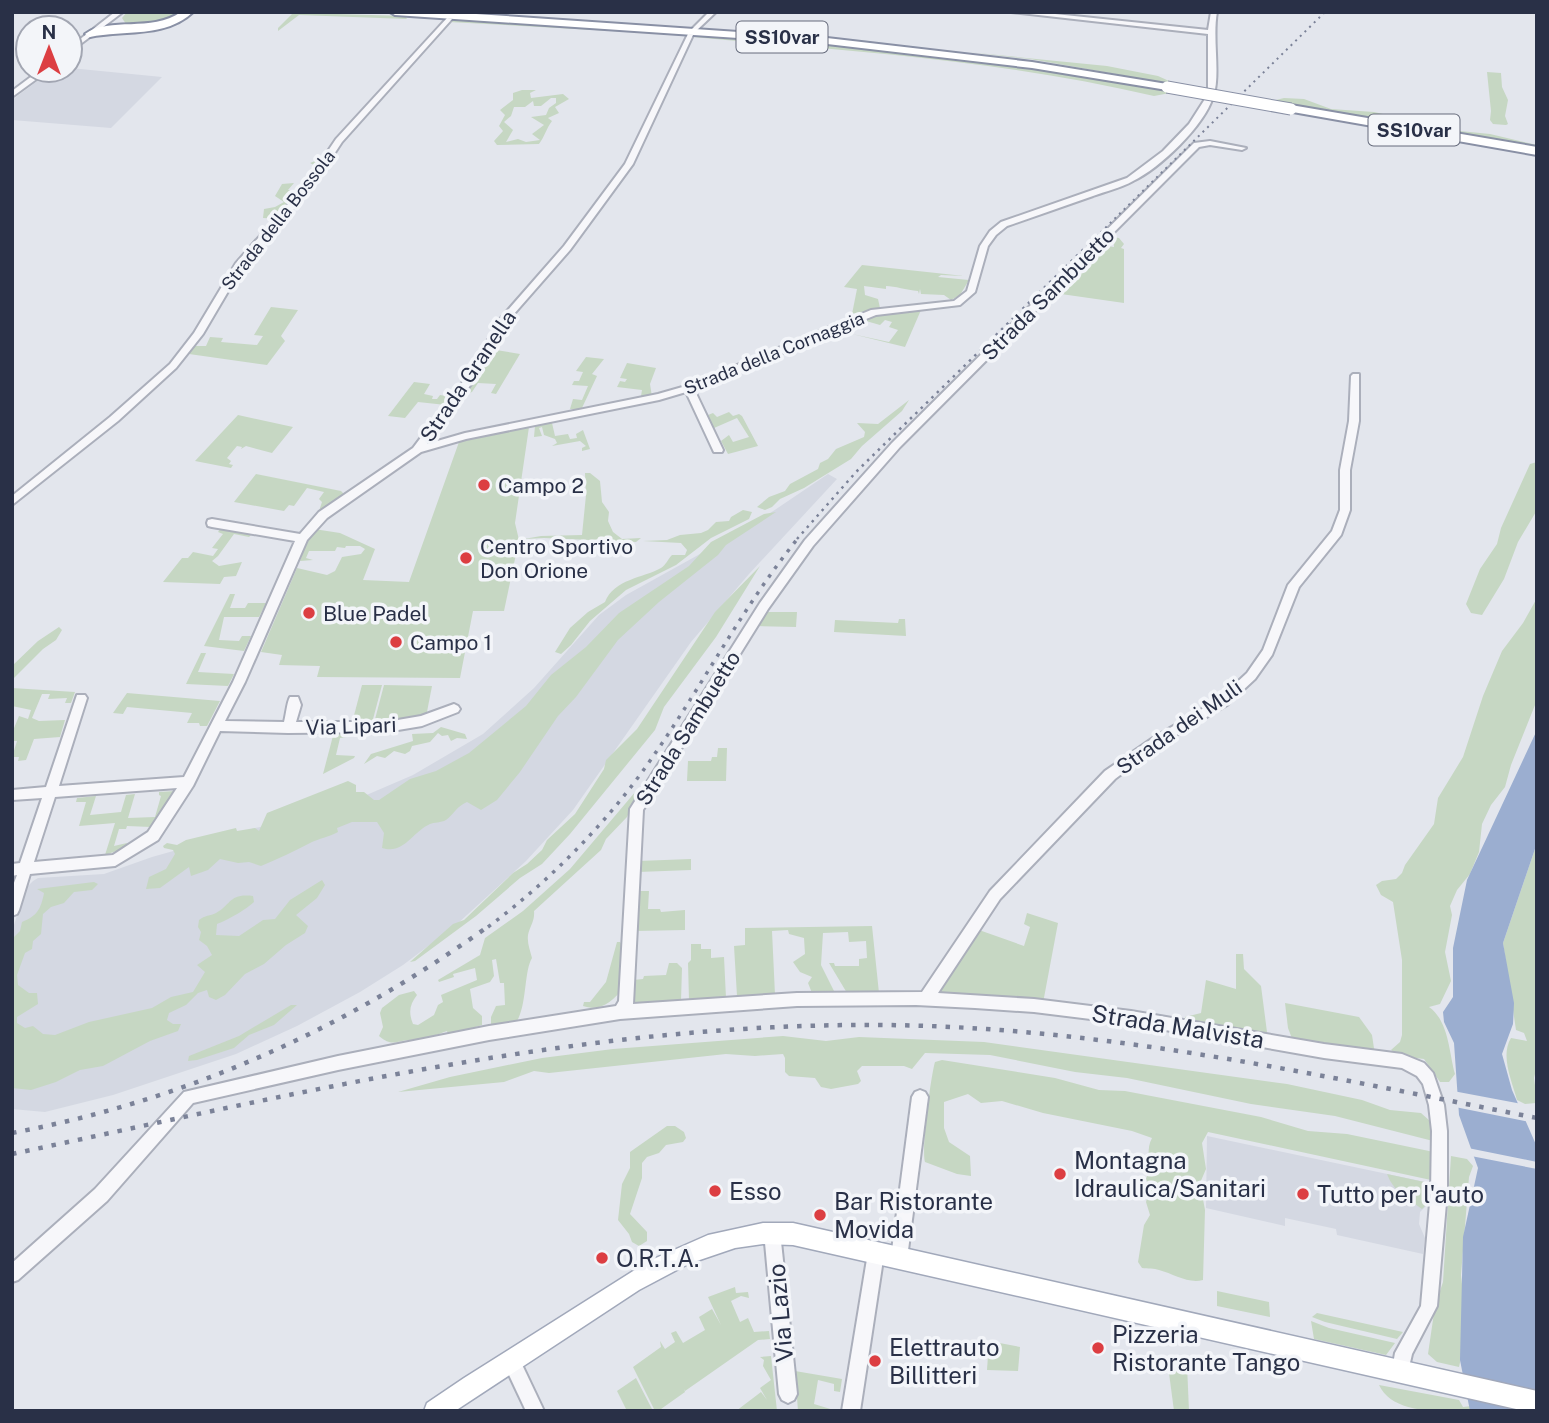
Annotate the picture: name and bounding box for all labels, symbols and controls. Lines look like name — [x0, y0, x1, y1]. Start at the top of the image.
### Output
north arrow — [14, 14, 84, 84]
text: N — [42, 21, 56, 43]
road number: SS10var — [736, 22, 828, 52]
road number: SS10var — [1368, 114, 1460, 146]
street label: Strada della Bossola — [217, 146, 339, 294]
street label: Strada Sambuetto — [976, 222, 1120, 366]
street label: Strada Granella — [415, 305, 521, 447]
street label: Strada della Cornaggia — [681, 307, 867, 399]
place label: Campo 2 — [498, 473, 584, 498]
marker: Campo 2 — [476, 477, 492, 493]
place label: Centro Sportivo Don Orione — [480, 534, 633, 583]
marker: Centro Sportivo Don Orione — [458, 550, 474, 566]
place label: Blue Padel — [323, 601, 428, 626]
marker: Blue Padel — [301, 605, 317, 621]
place label: Campo 1 — [410, 630, 492, 655]
marker: Campo 1 — [388, 634, 404, 650]
street label: Strada Sambuetto — [630, 646, 746, 810]
street label: Strada dei Muli — [1111, 675, 1247, 779]
street label: Via Lipari — [305, 712, 397, 740]
street label: Strada Malvista — [1090, 999, 1266, 1053]
place label: Montagna Idraulica/Sanitari — [1074, 1146, 1266, 1202]
marker: Montagna Idraulica/Sanitari — [1052, 1166, 1068, 1182]
place label: Esso — [729, 1177, 781, 1205]
place label: Tutto per l'auto — [1317, 1180, 1484, 1208]
marker: Esso — [707, 1183, 723, 1199]
marker: Tutto per l'auto — [1295, 1186, 1311, 1202]
place label: Bar Ristorante Movida — [834, 1187, 993, 1243]
marker: Bar Ristorante Movida — [812, 1207, 828, 1223]
place label: O.R.T.A. — [616, 1244, 699, 1272]
marker: O.R.T.A. — [594, 1250, 610, 1266]
street label: Via Lazio — [762, 1262, 798, 1364]
place label: Pizzeria Ristorante Tango — [1112, 1320, 1300, 1376]
place label: Elettrauto Billitteri — [889, 1333, 1000, 1389]
marker: Pizzeria Ristorante Tango — [1090, 1340, 1106, 1356]
marker: Elettrauto Billitteri — [867, 1353, 883, 1369]

